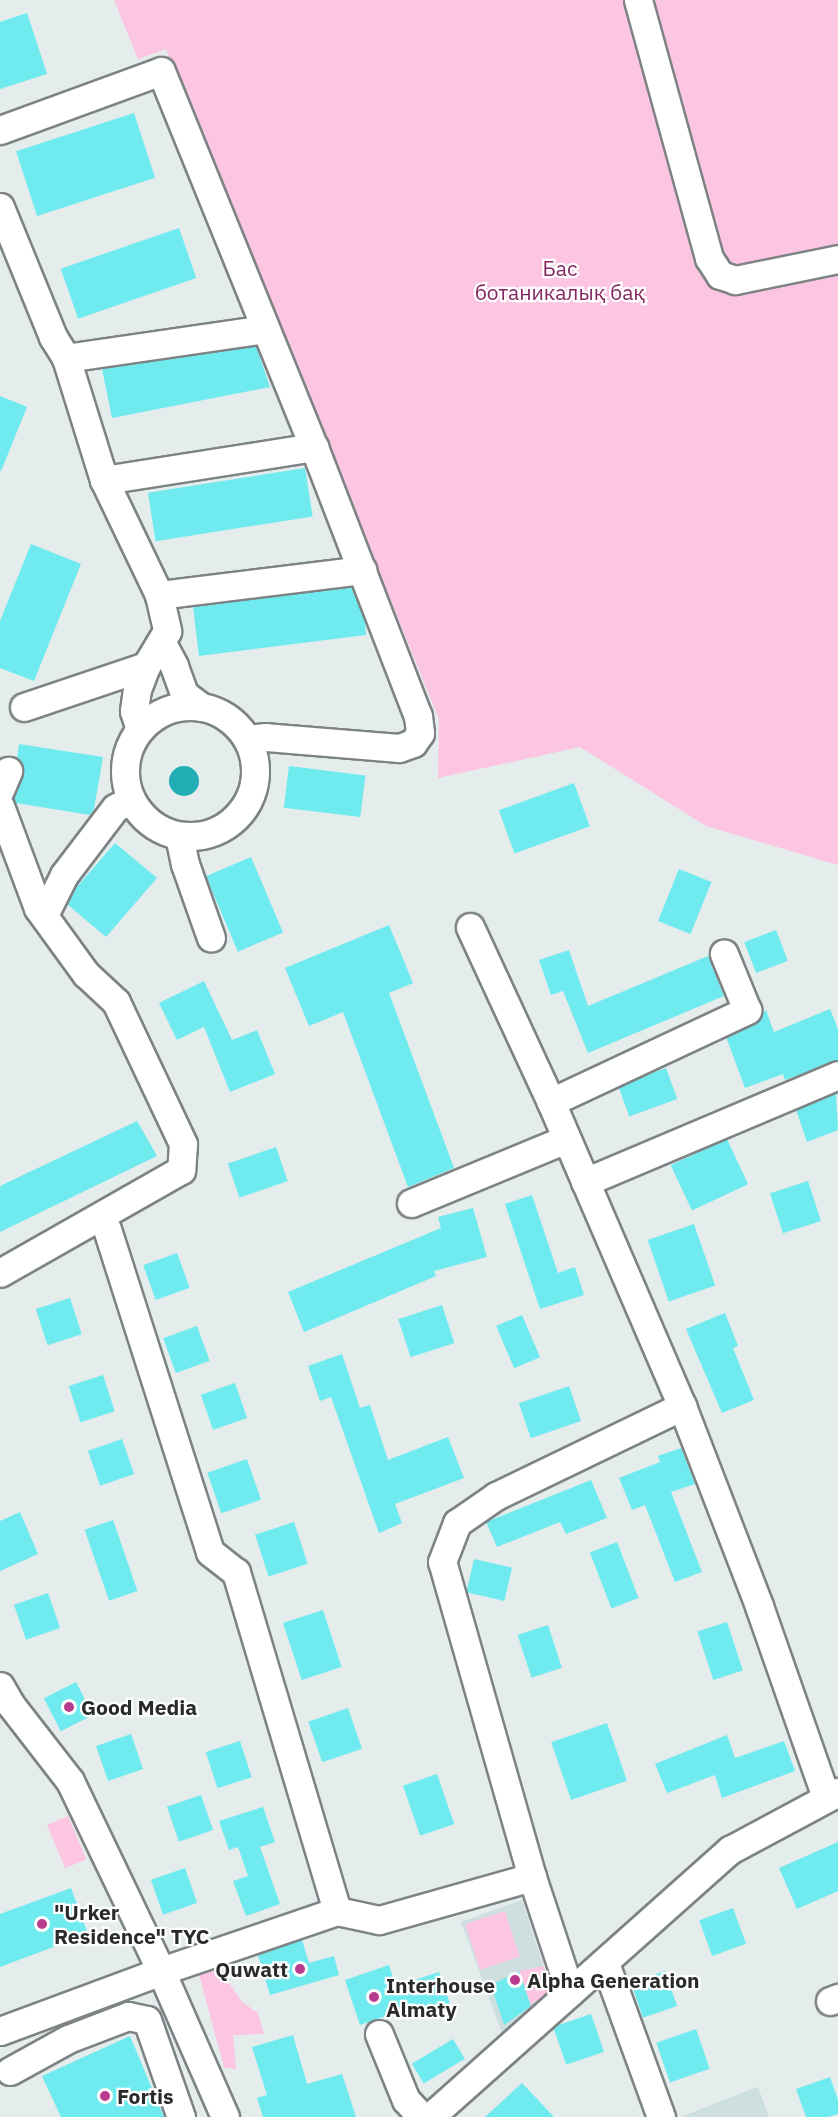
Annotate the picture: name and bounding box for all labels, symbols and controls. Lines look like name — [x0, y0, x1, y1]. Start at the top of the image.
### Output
park label: Бас ботаникалық бақ — [475, 255, 645, 305]
place label: Good Media — [81, 1694, 197, 1720]
marker: Good Media — [62, 1700, 76, 1714]
place label: "Urker Residence" ТҮС — [54, 1899, 209, 1949]
marker: "Urker Residence" ТҮС — [35, 1917, 49, 1931]
place label: Quwatt — [215, 1956, 288, 1982]
marker: Quwatt — [293, 1962, 307, 1976]
place label: Alpha Generation — [527, 1967, 700, 1993]
place label: Interhouse Almaty — [386, 1972, 495, 2022]
marker: Alpha Generation — [508, 1973, 522, 1987]
marker: Interhouse Almaty — [367, 1990, 381, 2004]
place label: Fortis — [117, 2083, 174, 2109]
marker: Fortis — [98, 2089, 112, 2103]

